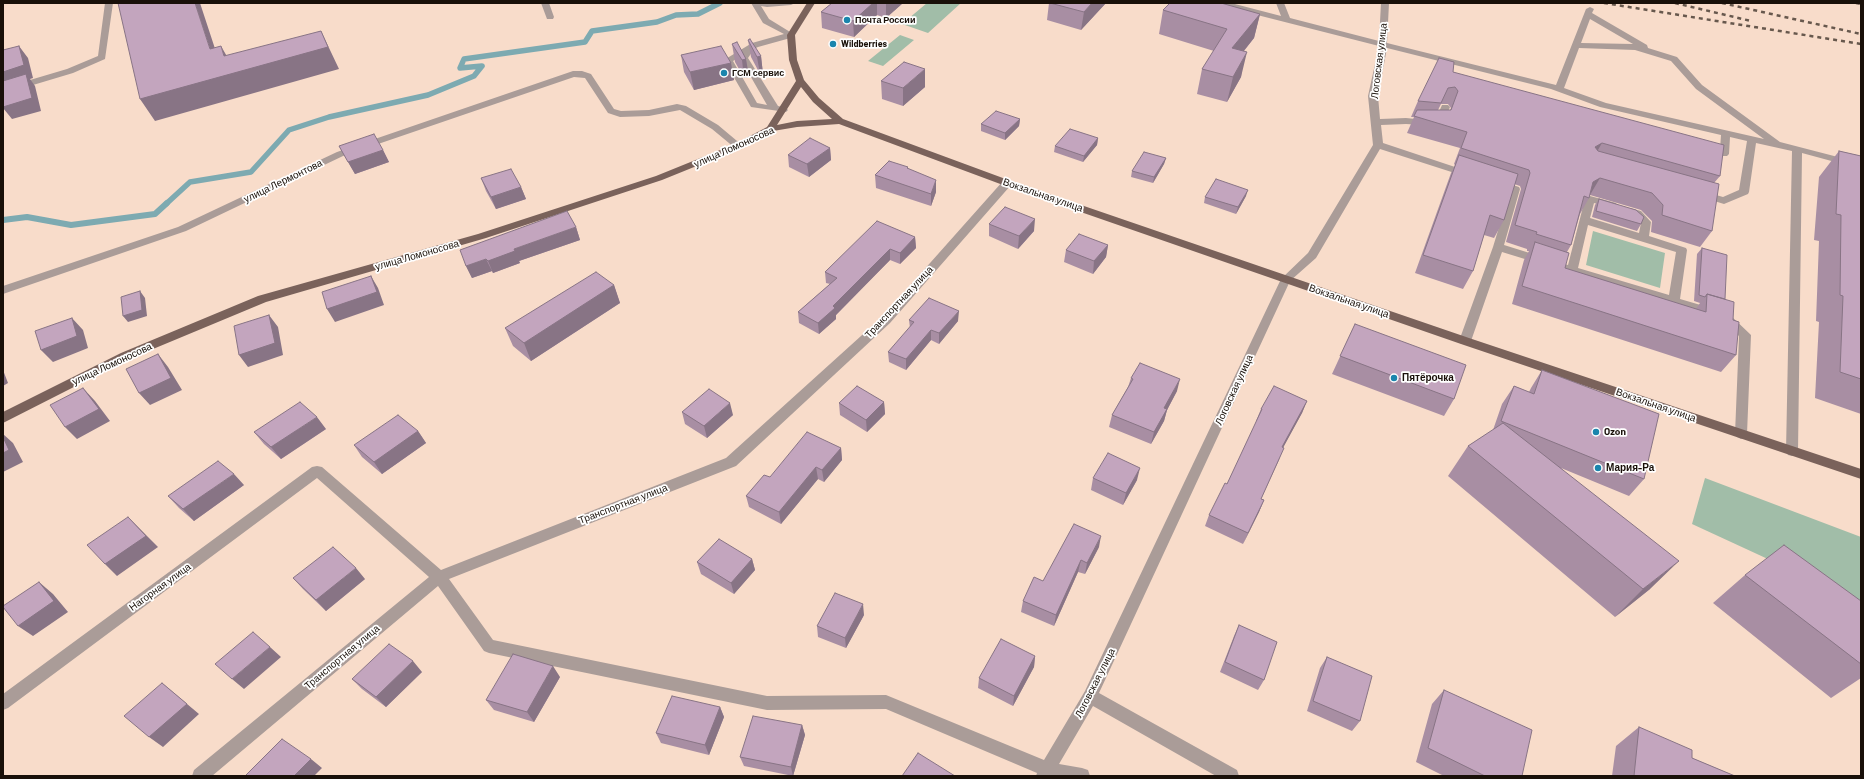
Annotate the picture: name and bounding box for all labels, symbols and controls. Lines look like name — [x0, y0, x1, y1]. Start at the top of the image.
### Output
marker: Почта России — [842, 15, 852, 25]
place label: Почта России — [855, 15, 915, 25]
street label: Логовская улица — [1368, 22, 1390, 100]
marker: Wildberries — [828, 39, 838, 49]
place label: Wildberries — [841, 39, 887, 49]
marker: ГСМ сервис — [719, 68, 729, 78]
place label: ГСМ сервис — [732, 68, 784, 78]
street label: улица Ломоносова — [692, 124, 776, 170]
street label: улица Лермонтова — [242, 157, 324, 205]
street label: Вокзальная улица — [1001, 176, 1085, 214]
street label: улица Ломоносова — [374, 237, 460, 273]
street label: Транспортная улица — [863, 264, 935, 340]
street label: Вокзальная улица — [1307, 282, 1391, 320]
street label: улица Ломоносова — [70, 340, 154, 388]
street label: Логовская улица — [1212, 353, 1256, 427]
place label: Пятёрочка — [1402, 372, 1454, 384]
marker: Пятёрочка — [1389, 373, 1399, 383]
street label: Вокзальная улица — [1614, 386, 1698, 424]
place label: Ozon — [1604, 426, 1626, 438]
marker: Ozon — [1591, 427, 1601, 437]
place label: Мария-Ра — [1606, 462, 1654, 474]
marker: Мария-Ра — [1593, 463, 1603, 473]
street label: Транспортная улица — [577, 482, 669, 526]
street label: Нагорная улица — [127, 561, 193, 613]
street label: Транспортная улица — [302, 622, 382, 692]
street label: Логовская улица — [1072, 646, 1118, 720]

